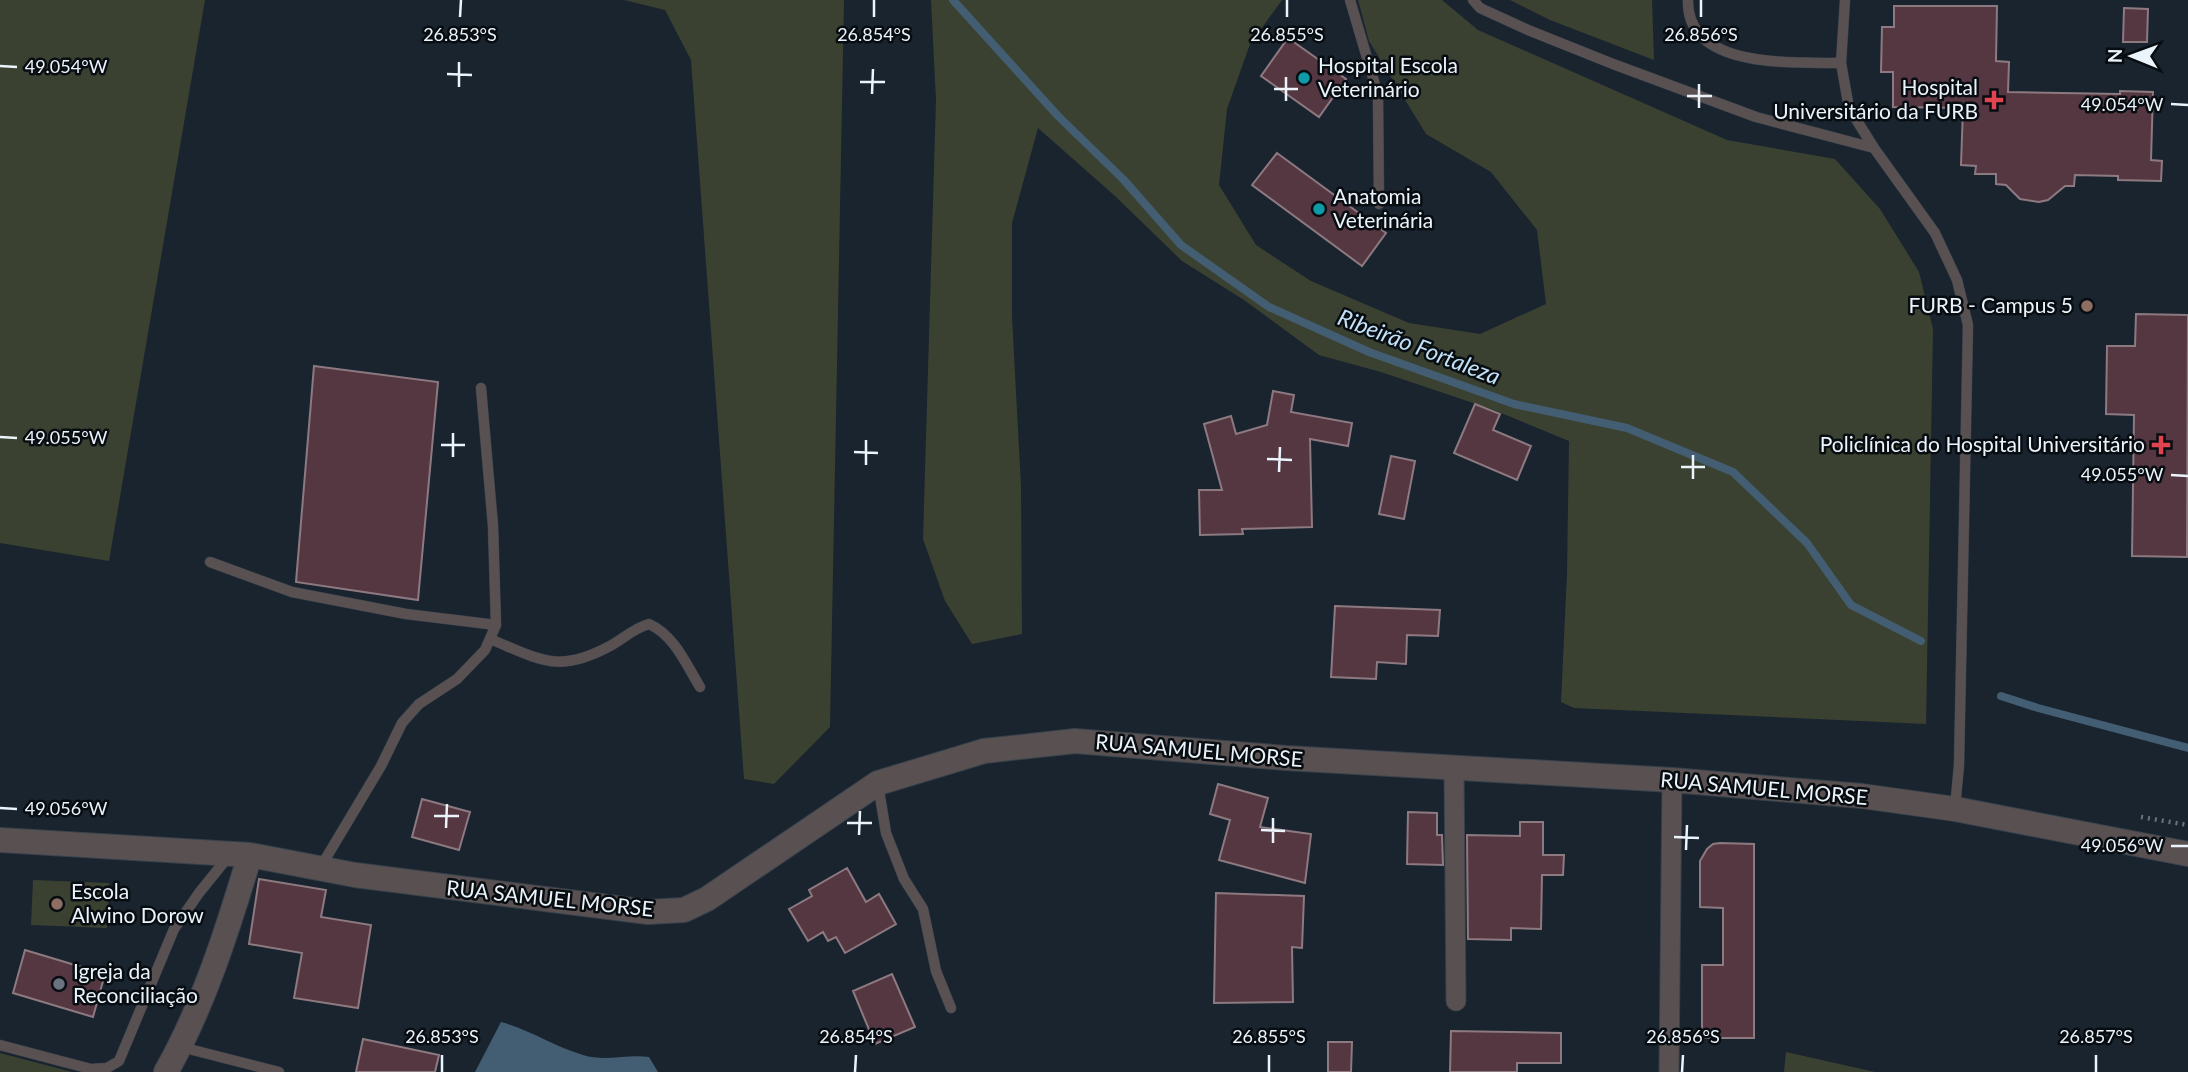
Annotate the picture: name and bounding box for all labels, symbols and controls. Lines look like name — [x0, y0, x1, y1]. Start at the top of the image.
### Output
north arrow — [2097, 21, 2167, 91]
text: 26.853°S — [423, 23, 497, 45]
text: 26.854°S — [837, 23, 911, 45]
text: 26.855°S — [1250, 23, 1324, 45]
text: 26.856°S — [1664, 23, 1738, 45]
text: N — [2103, 48, 2126, 63]
place label: Hospital Escola Veterinário — [1318, 52, 1458, 101]
text: 49.054°W — [25, 55, 108, 77]
marker: Hospital Escola Veterinário — [1296, 70, 1312, 86]
place label: Hospital Universitário da FURB — [1773, 74, 1978, 123]
marker: Hospital Universitário da FURB — [1984, 90, 2004, 110]
text: 49.054°W — [2081, 93, 2164, 115]
place label: Anatomia Veterinária — [1333, 183, 1433, 232]
marker: Anatomia Veterinária — [1311, 201, 1327, 217]
place label: FURB - Campus 5 — [1909, 292, 2073, 317]
marker: FURB - Campus 5 — [2079, 298, 2095, 314]
water label: Ribeirão Fortaleza — [1334, 302, 1504, 390]
text: 49.055°W — [25, 426, 108, 448]
place label: Policlínica do Hospital Universitário — [1820, 431, 2145, 456]
marker: Policlínica do Hospital Universitário — [2151, 435, 2171, 455]
text: 49.055°W — [2081, 463, 2164, 485]
street label: RUA SAMUEL MORSE — [1094, 728, 1304, 771]
street label: RUA SAMUEL MORSE — [1659, 766, 1869, 809]
text: 49.056°W — [25, 797, 108, 819]
text: 49.056°W — [2081, 834, 2164, 856]
street label: RUA SAMUEL MORSE — [445, 874, 655, 921]
place label: Escola Alwino Dorow — [71, 878, 204, 927]
marker: Escola Alwino Dorow — [49, 896, 65, 912]
place label: Igreja da Reconciliação — [73, 958, 198, 1007]
marker: Igreja da Reconciliação — [51, 976, 67, 992]
text: 26.853°S — [405, 1025, 479, 1047]
text: 26.854°S — [819, 1025, 893, 1047]
text: 26.855°S — [1232, 1025, 1306, 1047]
text: 26.856°S — [1646, 1025, 1720, 1047]
text: 26.857°S — [2059, 1025, 2133, 1047]

